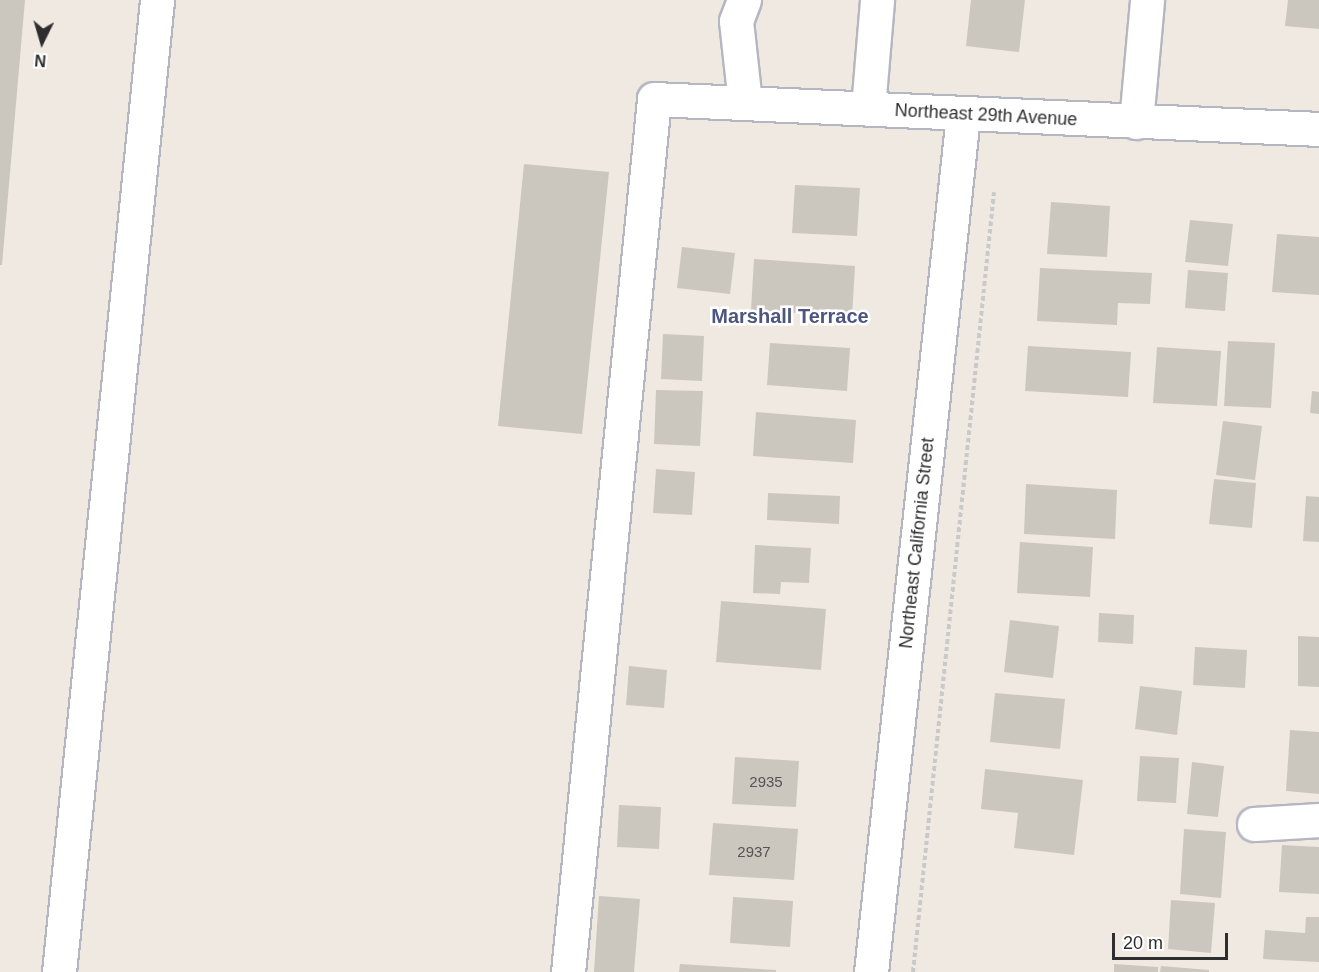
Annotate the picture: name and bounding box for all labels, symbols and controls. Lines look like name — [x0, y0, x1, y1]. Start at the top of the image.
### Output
north arrow — [12, 12, 72, 72]
text: N — [34, 51, 47, 69]
street label: Northeast 29th Avenue — [894, 99, 1078, 131]
district label: Marshall Terrace — [711, 304, 869, 328]
street label: Northeast California Street — [895, 436, 939, 650]
house number: 2935 — [749, 773, 783, 791]
house number: 2937 — [737, 843, 771, 861]
scale bar — [1115, 921, 1230, 959]
text: 20 m — [1123, 933, 1163, 953]

